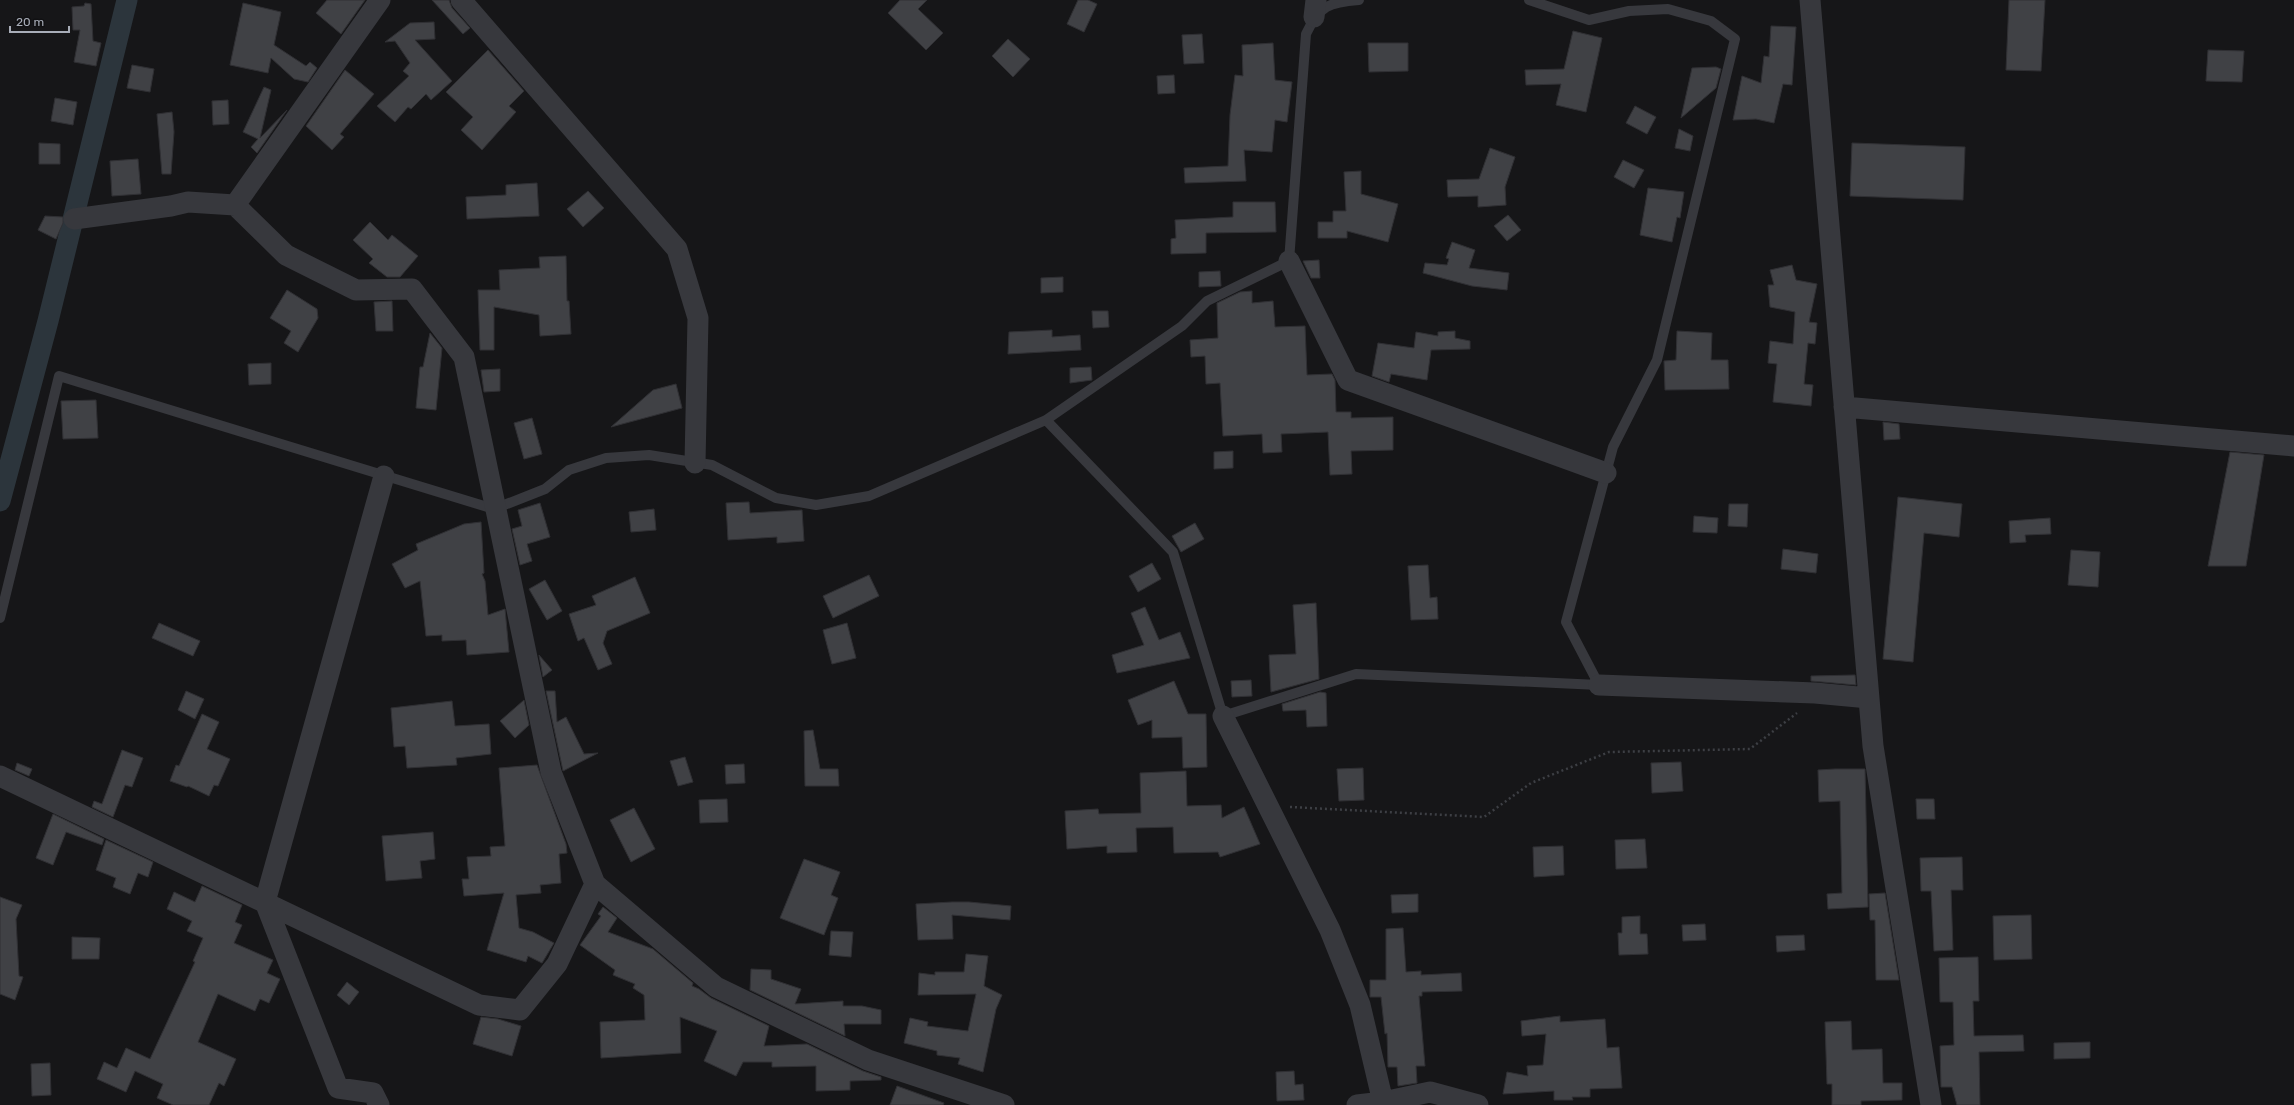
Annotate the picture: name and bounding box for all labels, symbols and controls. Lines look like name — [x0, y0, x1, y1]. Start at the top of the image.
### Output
scale bar — [10, 8, 69, 34]
text: 20 m — [16, 15, 44, 29]

